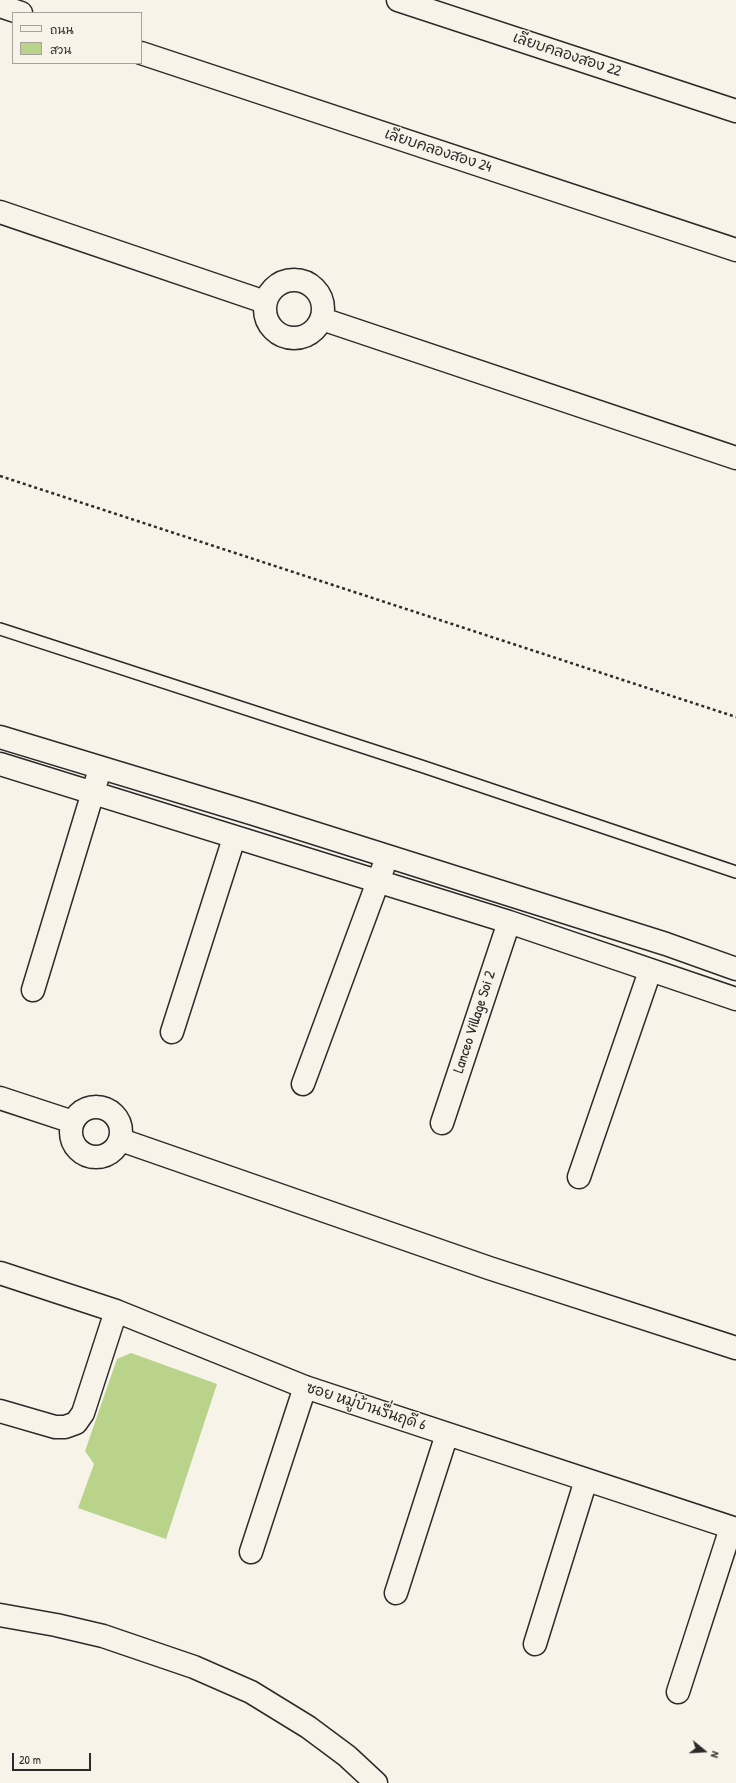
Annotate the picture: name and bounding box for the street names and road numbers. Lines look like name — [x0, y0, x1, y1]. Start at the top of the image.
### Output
street label: เลียบคลองสอง 22 — [510, 29, 624, 81]
street label: เลียบคลองสอง 24 — [382, 125, 494, 177]
street label: Lanceo Village Soi 2 — [450, 969, 500, 1075]
street label: ซอย หมู่บ้านรื่นฤดี 6 — [304, 1379, 428, 1435]

